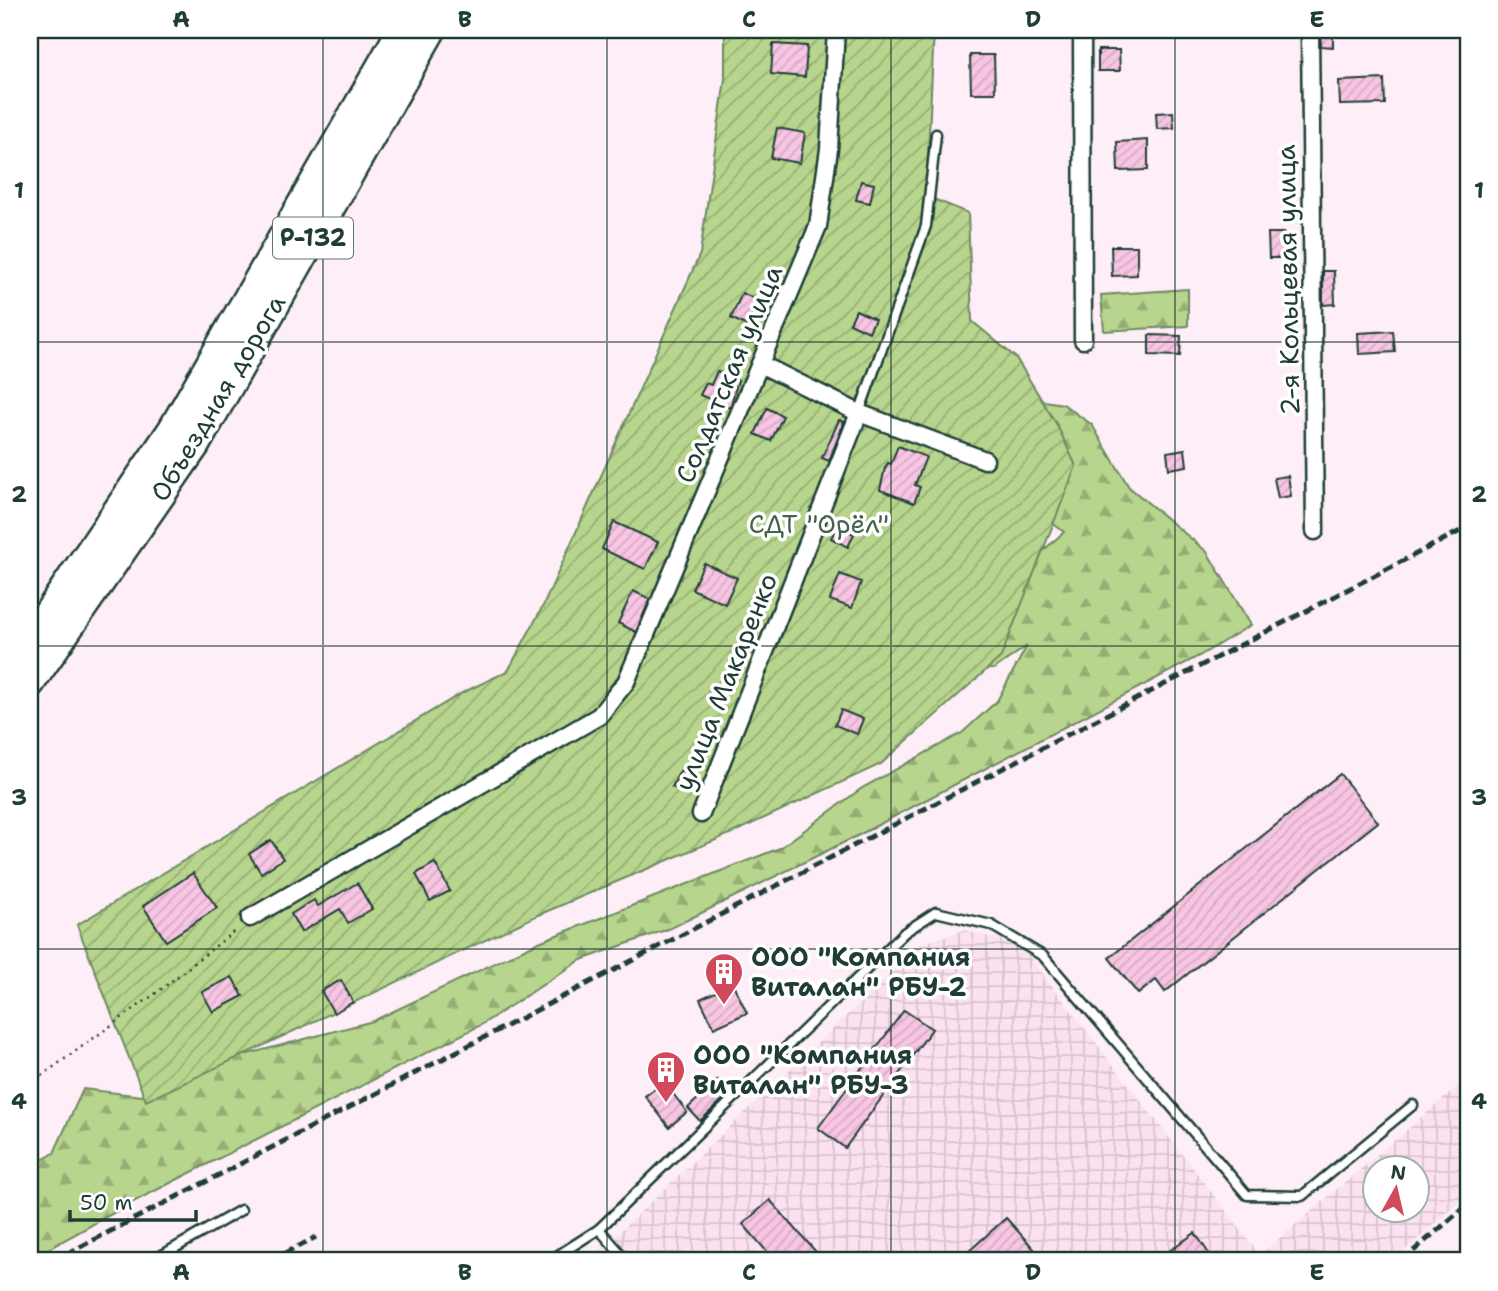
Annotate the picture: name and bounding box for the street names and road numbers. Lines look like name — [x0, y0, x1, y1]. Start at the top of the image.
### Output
street label: 2-я Кольцевая улица — [1268, 144, 1307, 416]
road number: Р-132 — [273, 218, 353, 258]
street label: Солдатская улица — [667, 260, 790, 488]
street label: Объездная дорога — [142, 288, 293, 508]
street label: улица Макаренко — [666, 568, 785, 796]

